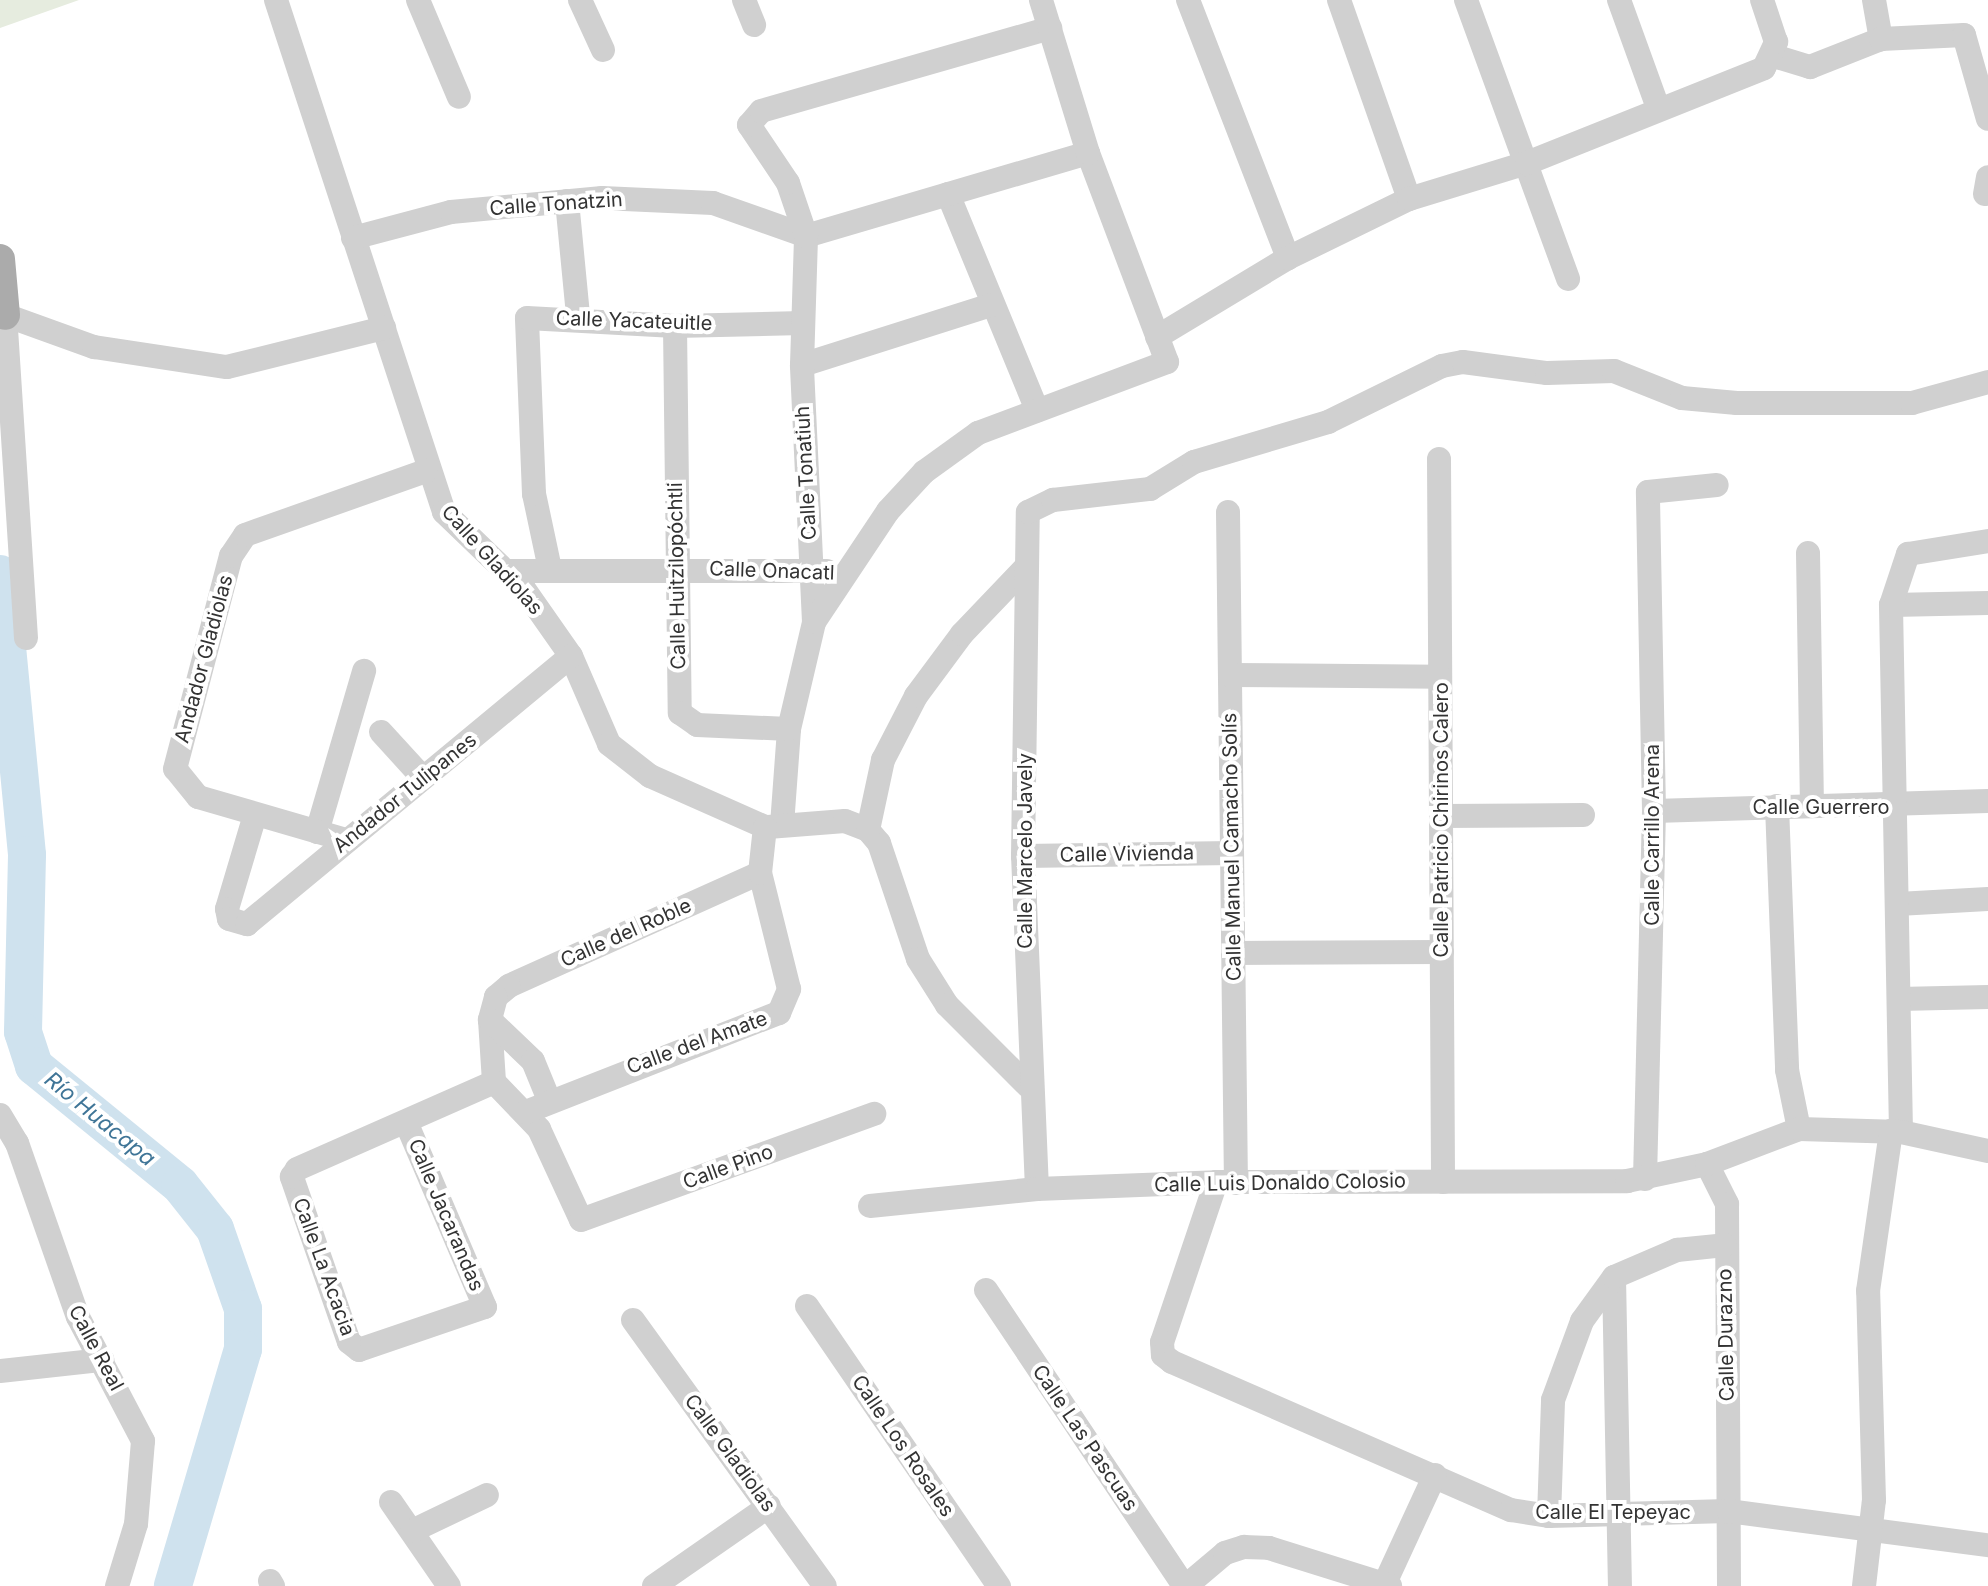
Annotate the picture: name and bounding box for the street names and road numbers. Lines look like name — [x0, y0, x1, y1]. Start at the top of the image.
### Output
street label: Calle Tonatzin — [489, 187, 623, 221]
street label: Calle Yacateuitle — [555, 306, 713, 336]
street label: Calle Tonatiuh — [791, 405, 821, 541]
street label: Calle Huitzilopóchtli — [663, 482, 691, 670]
street label: Calle Gladiolas — [436, 500, 548, 620]
street label: Calle Onacatl — [709, 557, 835, 585]
street label: Andador Gladiolas — [170, 572, 238, 746]
street label: Calle Patricio Chirinos Calero — [1429, 682, 1453, 958]
street label: Calle Manuel Camacho Solís — [1218, 713, 1246, 981]
street label: Andador Tulipanes — [329, 728, 481, 858]
street label: Calle Carrillo Arena — [1640, 744, 1664, 926]
street label: Calle Marcelo Javely — [1013, 753, 1037, 949]
street label: Calle Guerrero — [1752, 795, 1890, 819]
street label: Calle Vivienda — [1060, 841, 1194, 867]
street label: Calle del Roble — [557, 893, 695, 973]
street label: Calle del Amate — [623, 1006, 771, 1080]
street label: Calle Jacarandas — [403, 1135, 489, 1295]
street label: Calle Pino — [680, 1140, 776, 1194]
street label: Calle Luis Donaldo Colosio — [1154, 1169, 1406, 1197]
street label: Calle La Acacia — [288, 1195, 360, 1339]
street label: Calle Durazno — [1713, 1268, 1739, 1402]
street label: Calle Real — [63, 1301, 129, 1395]
street label: Calle Las Pascuas — [1027, 1360, 1143, 1516]
street label: Calle Los Rosales — [847, 1371, 959, 1521]
street label: Calle Gladiolas — [679, 1390, 781, 1516]
street label: Calle El Tepeyac — [1535, 1500, 1691, 1524]

